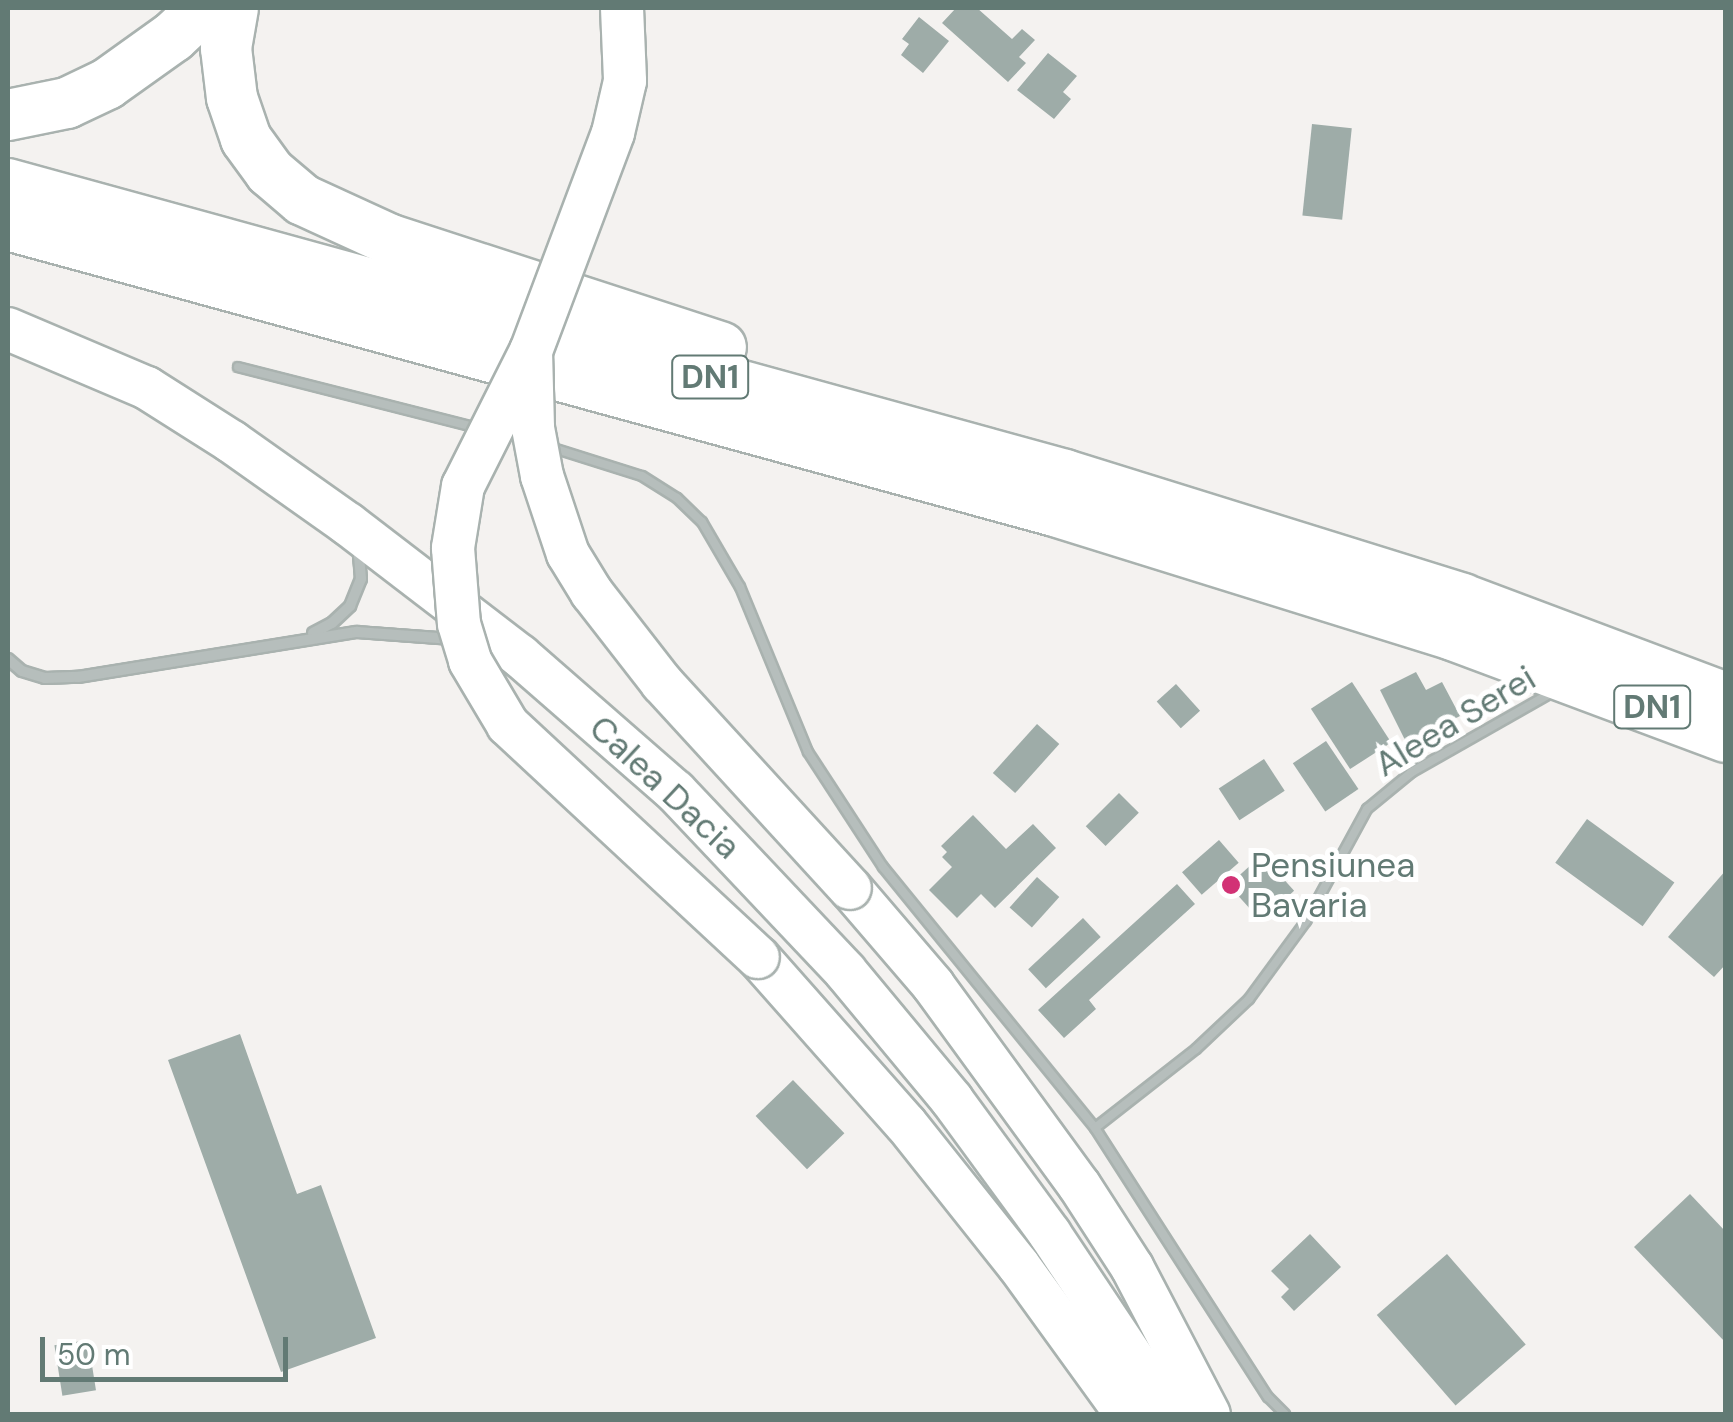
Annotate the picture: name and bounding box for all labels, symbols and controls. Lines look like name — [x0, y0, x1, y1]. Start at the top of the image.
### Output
road number: DN1 — [670, 350, 750, 404]
street label: Aleea Serei — [1367, 657, 1543, 785]
road number: DN1 — [1612, 680, 1692, 734]
street label: Calea Dacia — [581, 707, 749, 867]
place label: Pensiunea Bavaria — [1251, 844, 1415, 926]
marker: Pensiunea Bavaria — [1220, 874, 1242, 896]
scale bar — [45, 1317, 292, 1379]
text: 50 m — [57, 1335, 131, 1374]

